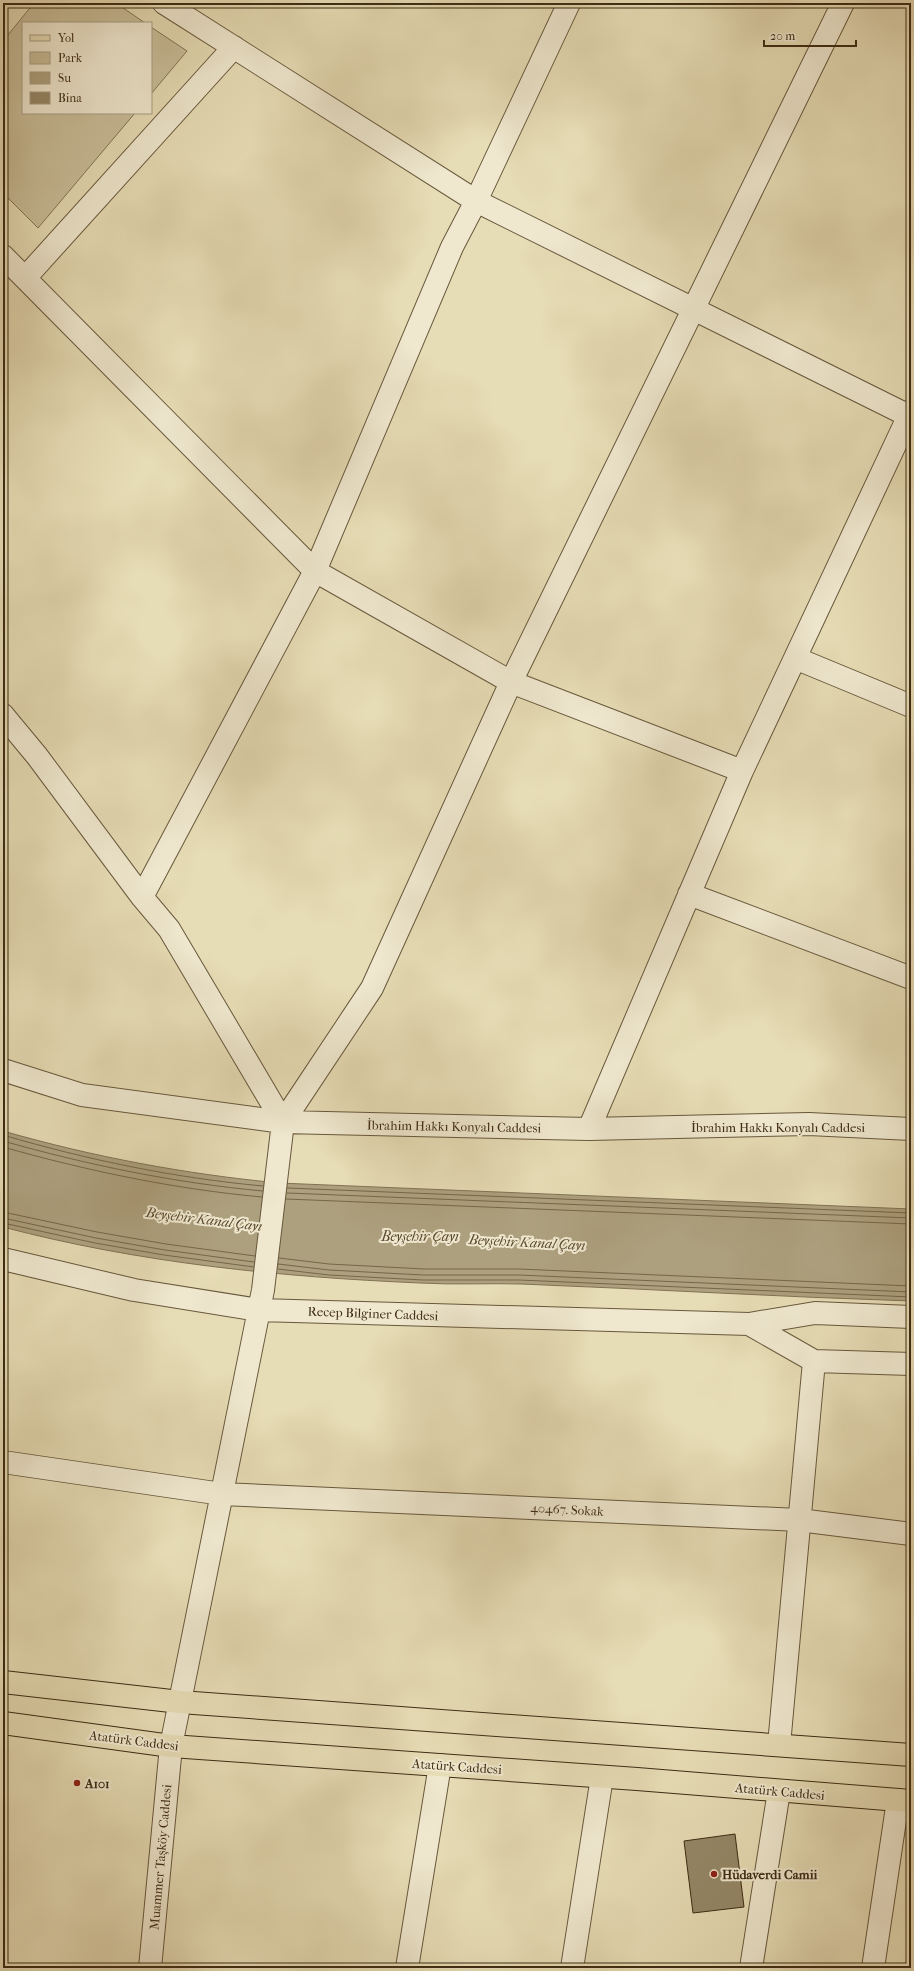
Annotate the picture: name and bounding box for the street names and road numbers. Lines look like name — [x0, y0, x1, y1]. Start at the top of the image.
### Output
street label: İbrahim Hakkı Konyalı Caddesi — [367, 1117, 541, 1136]
street label: İbrahim Hakkı Konyalı Caddesi — [691, 1120, 865, 1135]
street label: Recep Bilginer Caddesi — [307, 1304, 439, 1323]
street label: 40467. Sokak — [530, 1500, 604, 1519]
street label: Atatürk Caddesi — [87, 1727, 180, 1753]
street label: Atatürk Caddesi — [411, 1756, 502, 1777]
street label: Atatürk Caddesi — [734, 1780, 826, 1803]
street label: Muammer Taşköy Caddesi — [147, 1783, 175, 1931]

